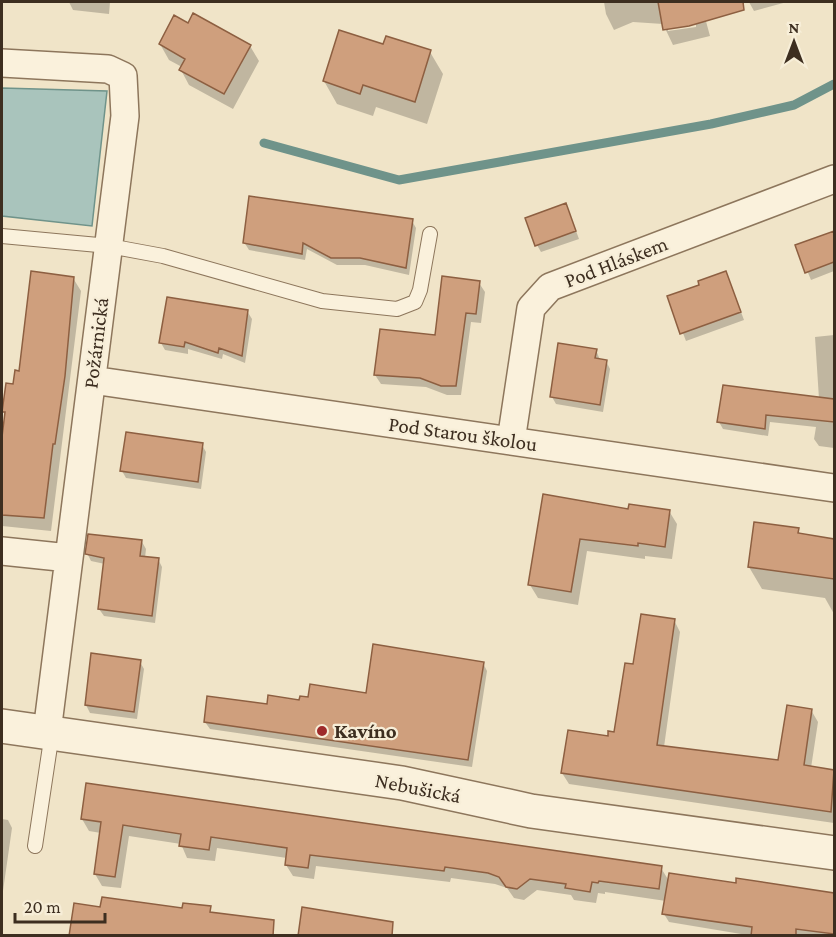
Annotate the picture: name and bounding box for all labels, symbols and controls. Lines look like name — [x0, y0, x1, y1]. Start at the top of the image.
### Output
north arrow — [764, 12, 824, 72]
text: N — [789, 19, 800, 36]
street label: Pod Hláskem — [561, 231, 671, 293]
street label: Požárnická — [79, 296, 114, 390]
street label: Pod Starou školou — [387, 412, 539, 456]
place label: Kavíno — [334, 719, 397, 743]
marker: Kavíno — [315, 724, 329, 738]
street label: Nebušická — [373, 768, 463, 808]
scale bar — [15, 886, 105, 924]
text: 20 m — [24, 897, 61, 917]

